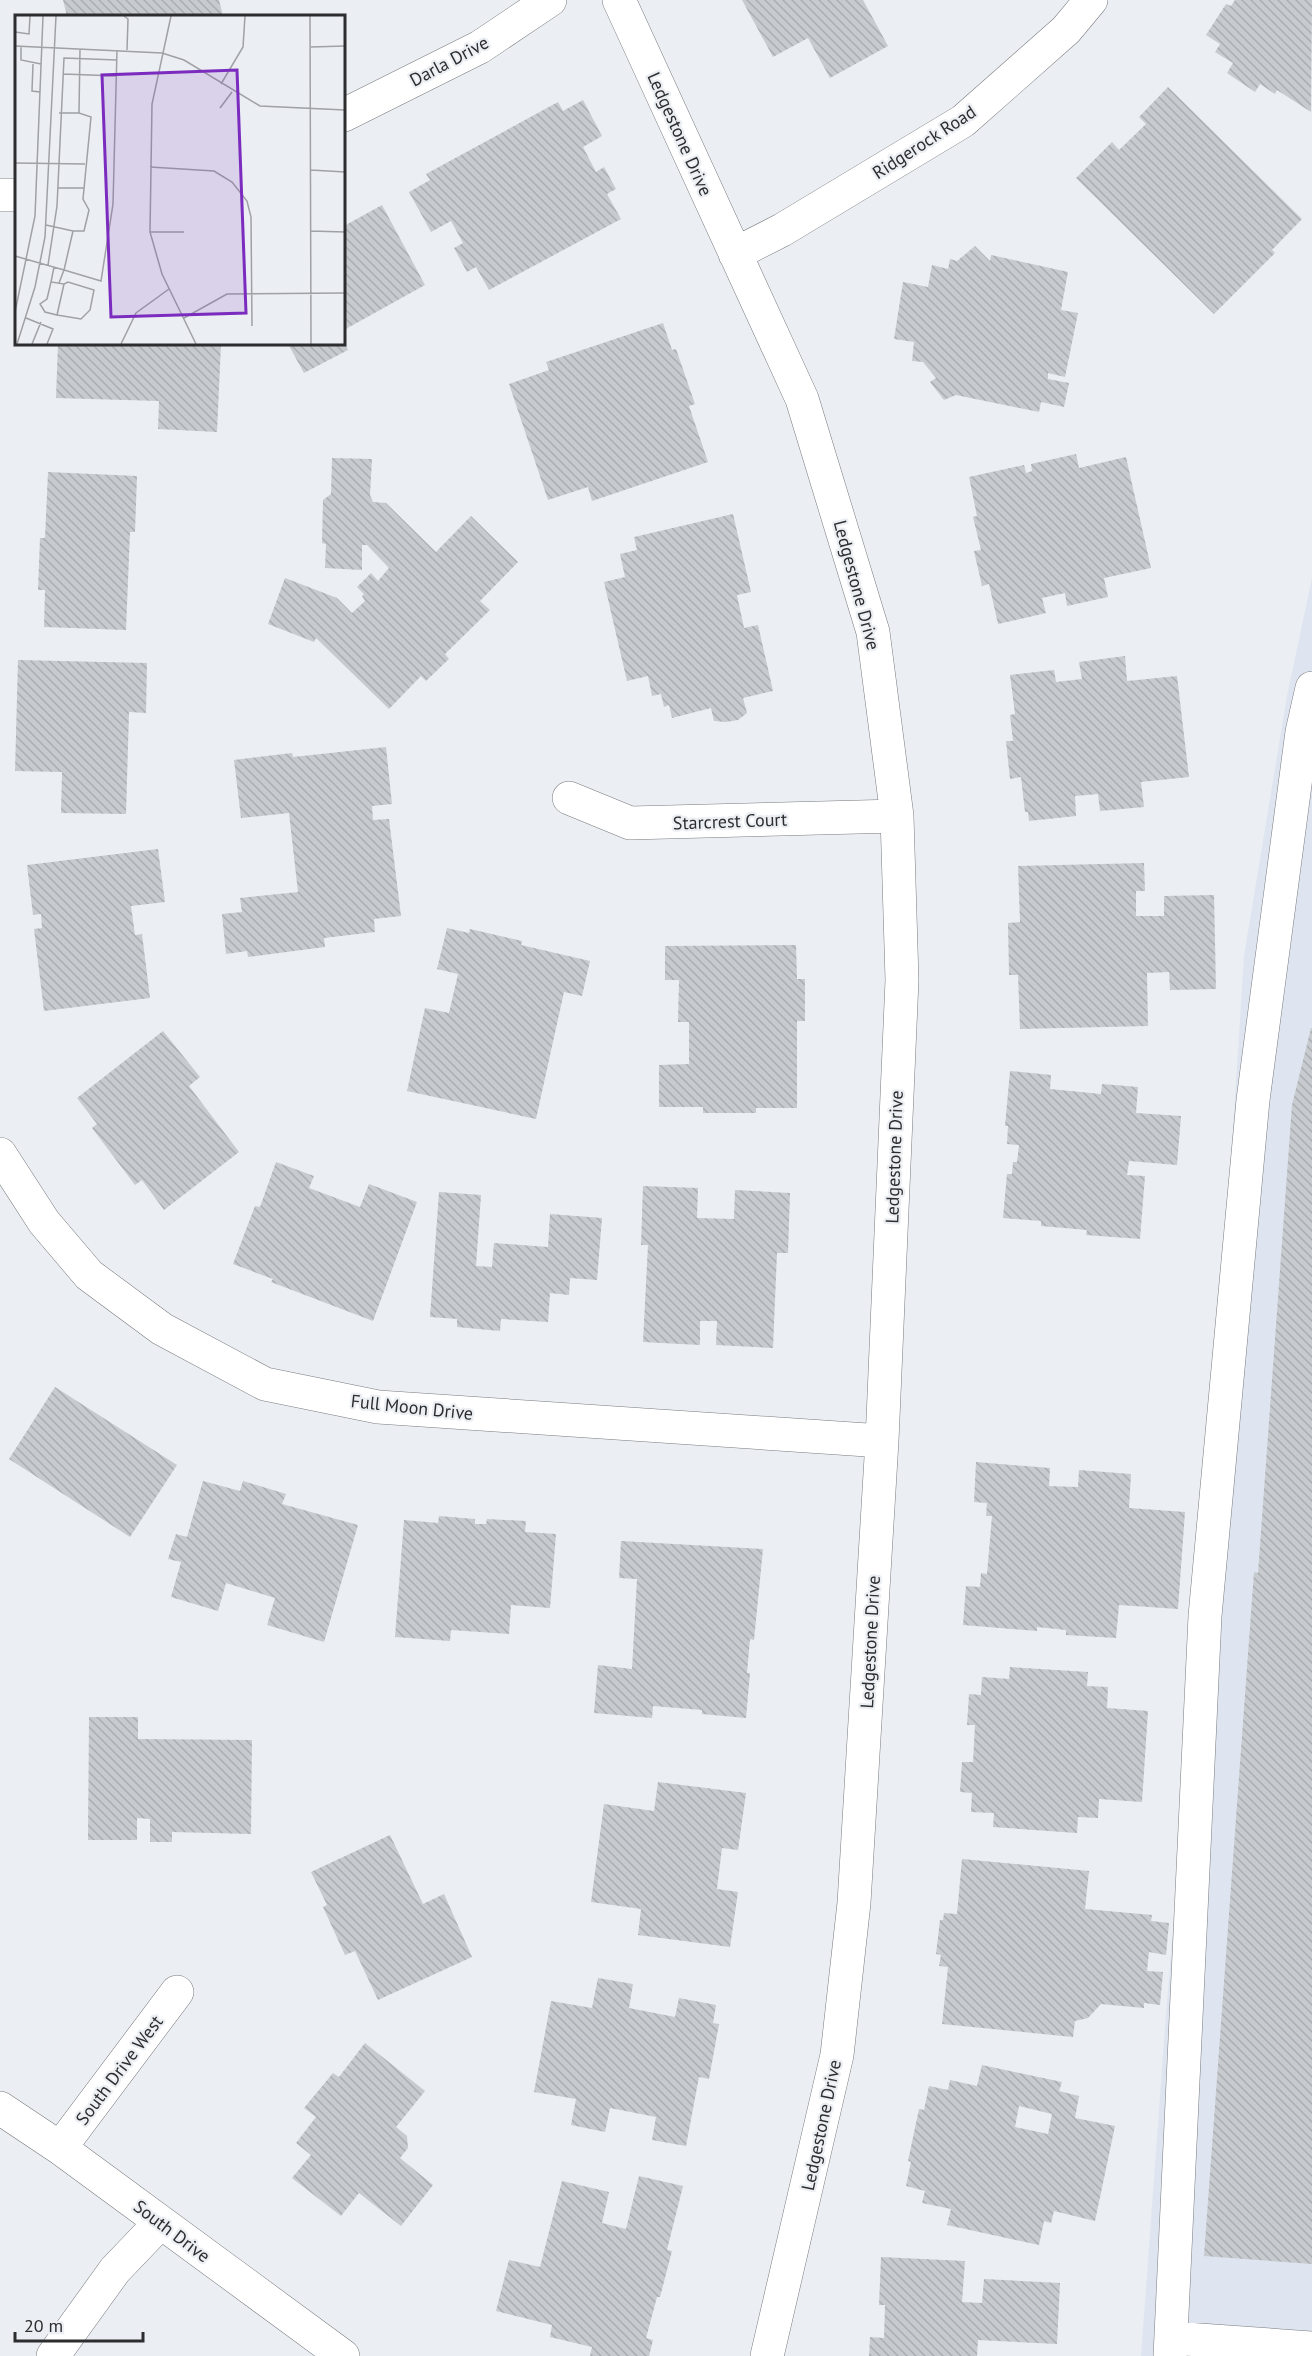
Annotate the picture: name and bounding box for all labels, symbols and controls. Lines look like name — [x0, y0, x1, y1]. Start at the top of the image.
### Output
inset map — [15, 15, 345, 345]
street label: Darla Drive — [406, 31, 492, 91]
street label: Ledgestone Drive — [642, 69, 718, 199]
street label: Ridgerock Road — [868, 100, 980, 184]
street label: Ledgestone Drive — [829, 518, 885, 652]
street label: Starcrest Court — [672, 808, 788, 834]
street label: Ledgestone Drive — [880, 1090, 908, 1224]
street label: Full Moon Drive — [350, 1389, 474, 1425]
street label: Ledgestone Drive — [855, 1575, 885, 1709]
street label: South Drive West — [70, 2011, 168, 2129]
street label: Ledgestone Drive — [796, 2057, 846, 2193]
street label: South Drive — [129, 2195, 215, 2267]
scale bar — [15, 2305, 142, 2343]
text: 20 m — [24, 2314, 63, 2337]

